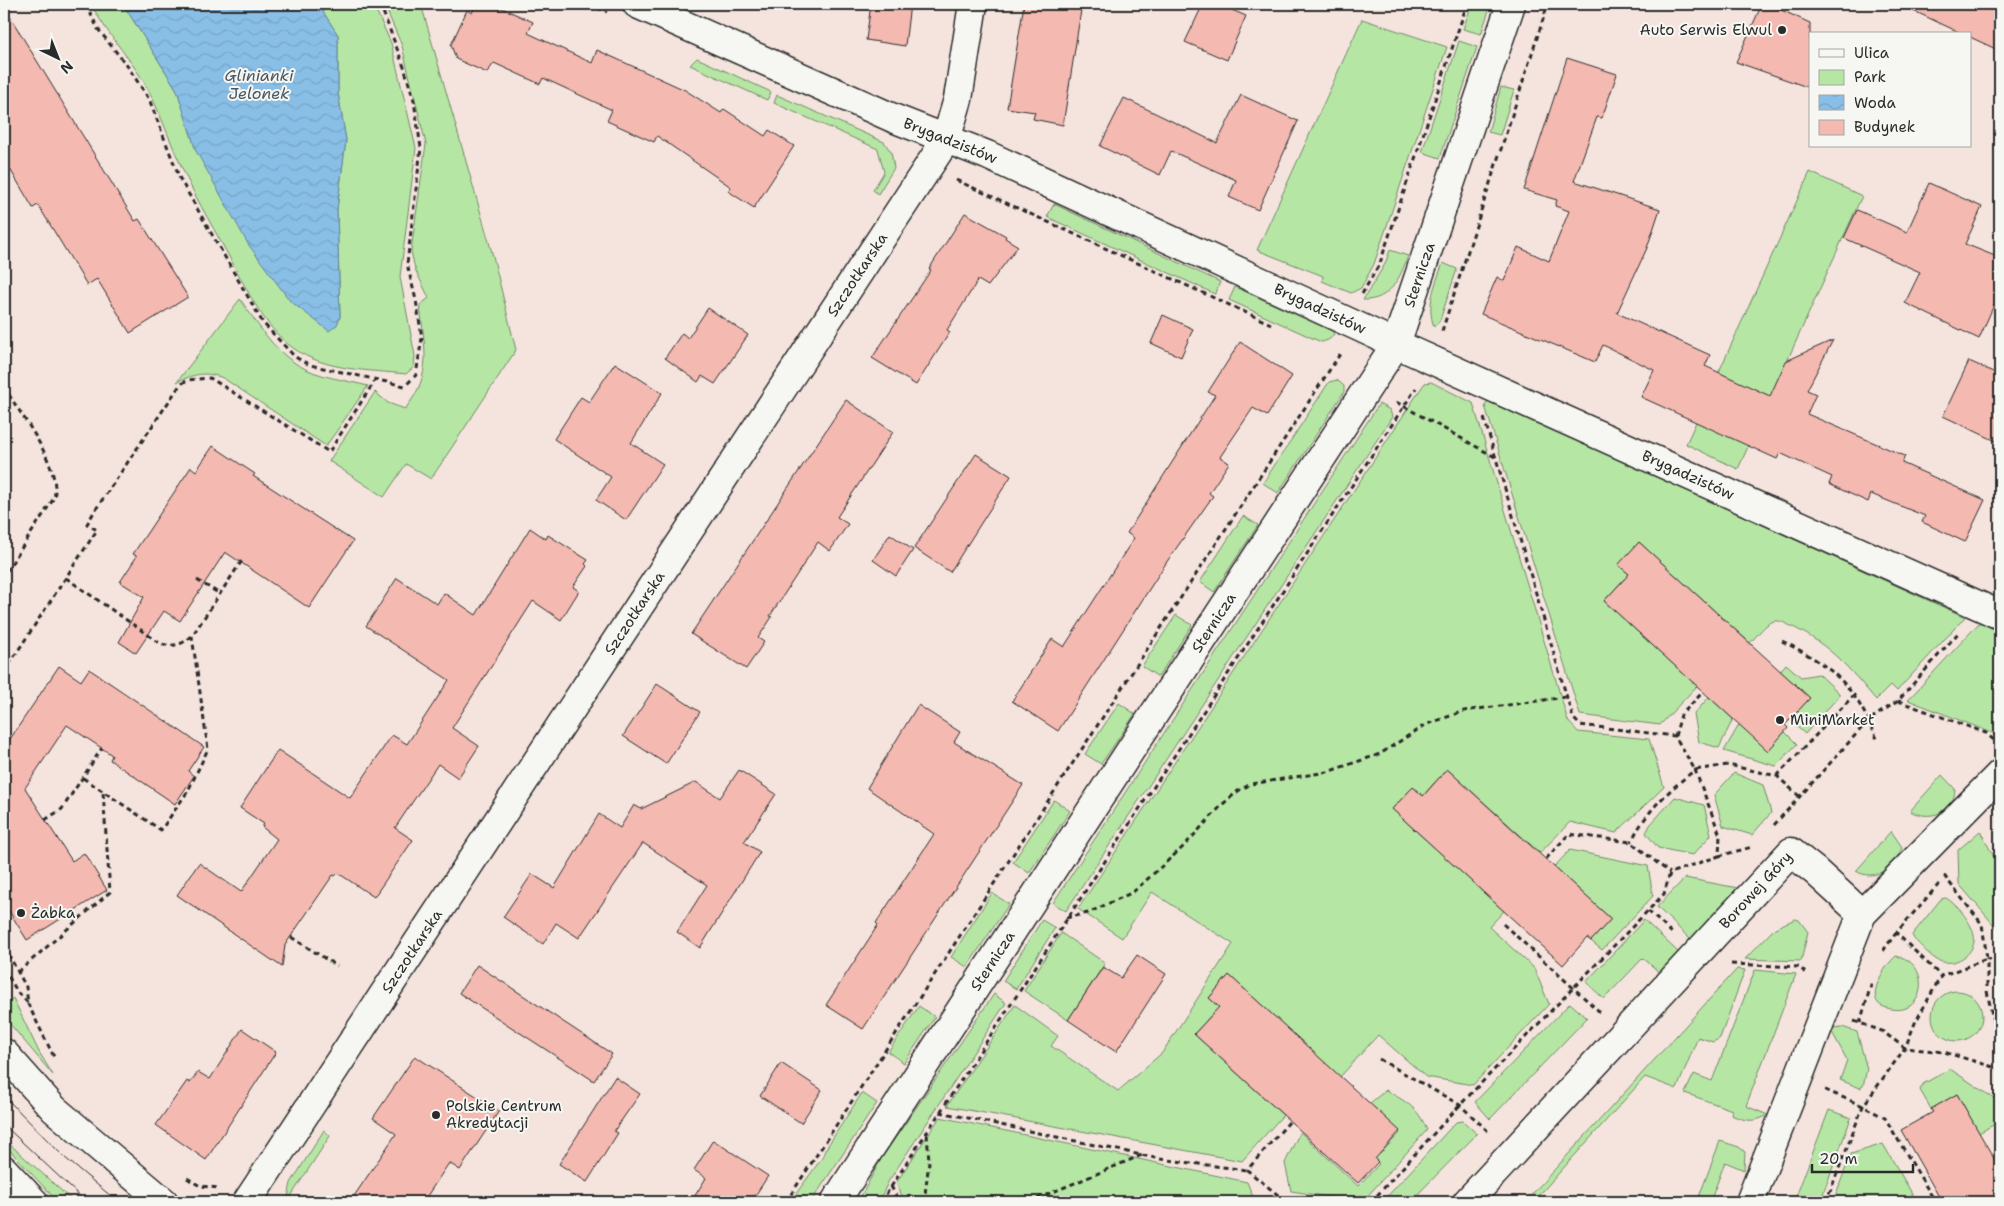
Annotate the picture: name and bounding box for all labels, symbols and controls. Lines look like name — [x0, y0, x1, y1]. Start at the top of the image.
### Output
place label: Auto Serwis Elwul — [1640, 20, 1772, 40]
marker: Auto Serwis Elwul — [1776, 24, 1788, 36]
north arrow — [32, 32, 82, 82]
legend — [1809, 32, 1972, 148]
text: Ulica — [1854, 43, 1890, 63]
text: N — [57, 57, 77, 78]
water label: Glinianki Jelonek — [225, 65, 294, 104]
text: Park — [1854, 67, 1886, 87]
text: Woda — [1854, 93, 1896, 113]
street label: Brygadzistów — [901, 113, 1001, 168]
text: Budynek — [1854, 117, 1915, 137]
street label: Szczotkarska — [822, 229, 892, 321]
street label: Sternicza — [1399, 239, 1440, 310]
street label: Brygadzistów — [1271, 279, 1369, 339]
street label: Brygadzistów — [1639, 446, 1738, 505]
street label: Szczotkarska — [600, 567, 670, 659]
street label: Sternicza — [1187, 589, 1241, 657]
place label: MiniMarket — [1790, 710, 1875, 730]
marker: MiniMarket — [1774, 714, 1786, 726]
street label: Borowej Góry — [1715, 847, 1797, 933]
place label: Żabka — [31, 903, 76, 923]
street label: Szczotkarska — [377, 905, 447, 997]
marker: Żabka — [15, 907, 27, 919]
street label: Sternicza — [966, 927, 1020, 995]
place label: Polskie Centrum Akredytacji — [446, 1096, 562, 1133]
marker: Polskie Centrum Akredytacji — [430, 1109, 442, 1121]
scale bar — [1812, 1141, 1913, 1173]
text: 20 m — [1819, 1149, 1858, 1169]

